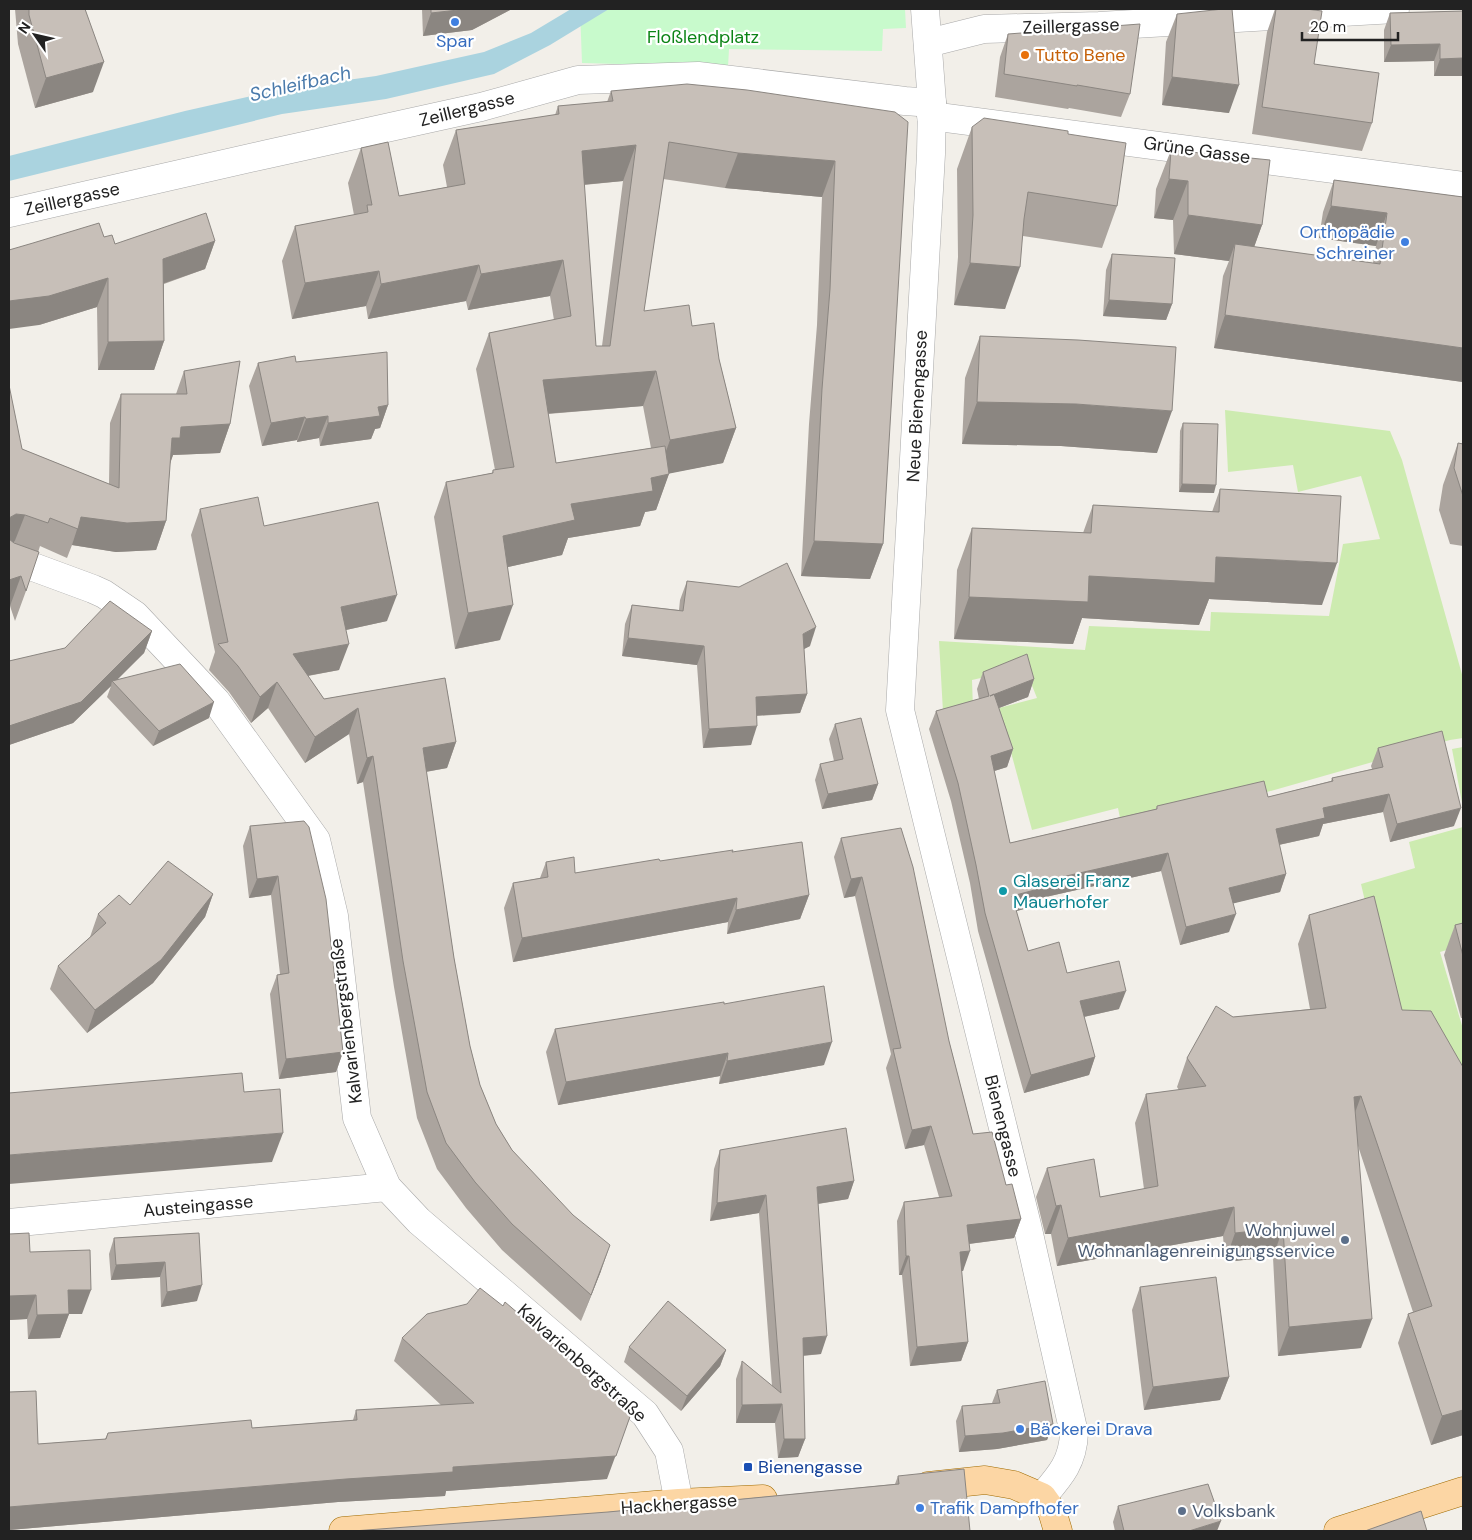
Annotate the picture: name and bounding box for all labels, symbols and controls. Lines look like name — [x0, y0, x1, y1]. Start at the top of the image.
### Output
north arrow — [10, 10, 60, 60]
scale bar — [1302, 10, 1398, 42]
street label: Zeillergasse — [1022, 12, 1120, 40]
marker: Spar — [449, 16, 461, 28]
text: 20 m — [1310, 17, 1346, 37]
text: N — [14, 18, 35, 37]
park label: Floßlendplatz — [647, 25, 759, 49]
place label: Spar — [436, 29, 474, 53]
place label: Tutto Bene — [1035, 43, 1125, 67]
marker: Tutto Bene — [1019, 49, 1031, 61]
water label: Schleifbach — [247, 60, 353, 107]
street label: Zeillergasse — [417, 86, 517, 132]
street label: Grüne Gasse — [1142, 131, 1252, 169]
street label: Zeillergasse — [22, 176, 122, 222]
place label: Orthopädie Schreiner — [1299, 220, 1395, 265]
marker: Orthopädie Schreiner — [1399, 236, 1411, 248]
street label: Neue Bienengasse — [901, 329, 933, 483]
place label: Glaserei Franz Mauerhofer — [1013, 869, 1130, 914]
marker: Glaserei Franz Mauerhofer — [997, 885, 1009, 897]
street label: Kalvarienbergstraße — [324, 937, 368, 1105]
street label: Bienengasse — [979, 1072, 1027, 1180]
street label: Austeingasse — [142, 1189, 254, 1223]
place label: Wohnjuwel Wohnanlagenreinigungsservice — [1077, 1218, 1335, 1263]
marker: Wohnjuwel Wohnanlagenreinigungsservice — [1339, 1234, 1351, 1246]
street label: Kalvarienbergstraße — [512, 1298, 652, 1428]
place label: Bäckerei Drava — [1030, 1417, 1153, 1441]
marker: Bäckerei Drava — [1014, 1423, 1026, 1435]
place label: Bienengasse — [758, 1455, 862, 1479]
marker: Bienengasse — [742, 1461, 754, 1473]
street label: Hackhergasse — [620, 1488, 738, 1520]
place label: Trafik Dampfhofer — [930, 1496, 1079, 1520]
place label: Volksbank — [1192, 1499, 1276, 1523]
marker: Trafik Dampfhofer — [914, 1502, 926, 1514]
marker: Volksbank — [1176, 1505, 1188, 1517]

